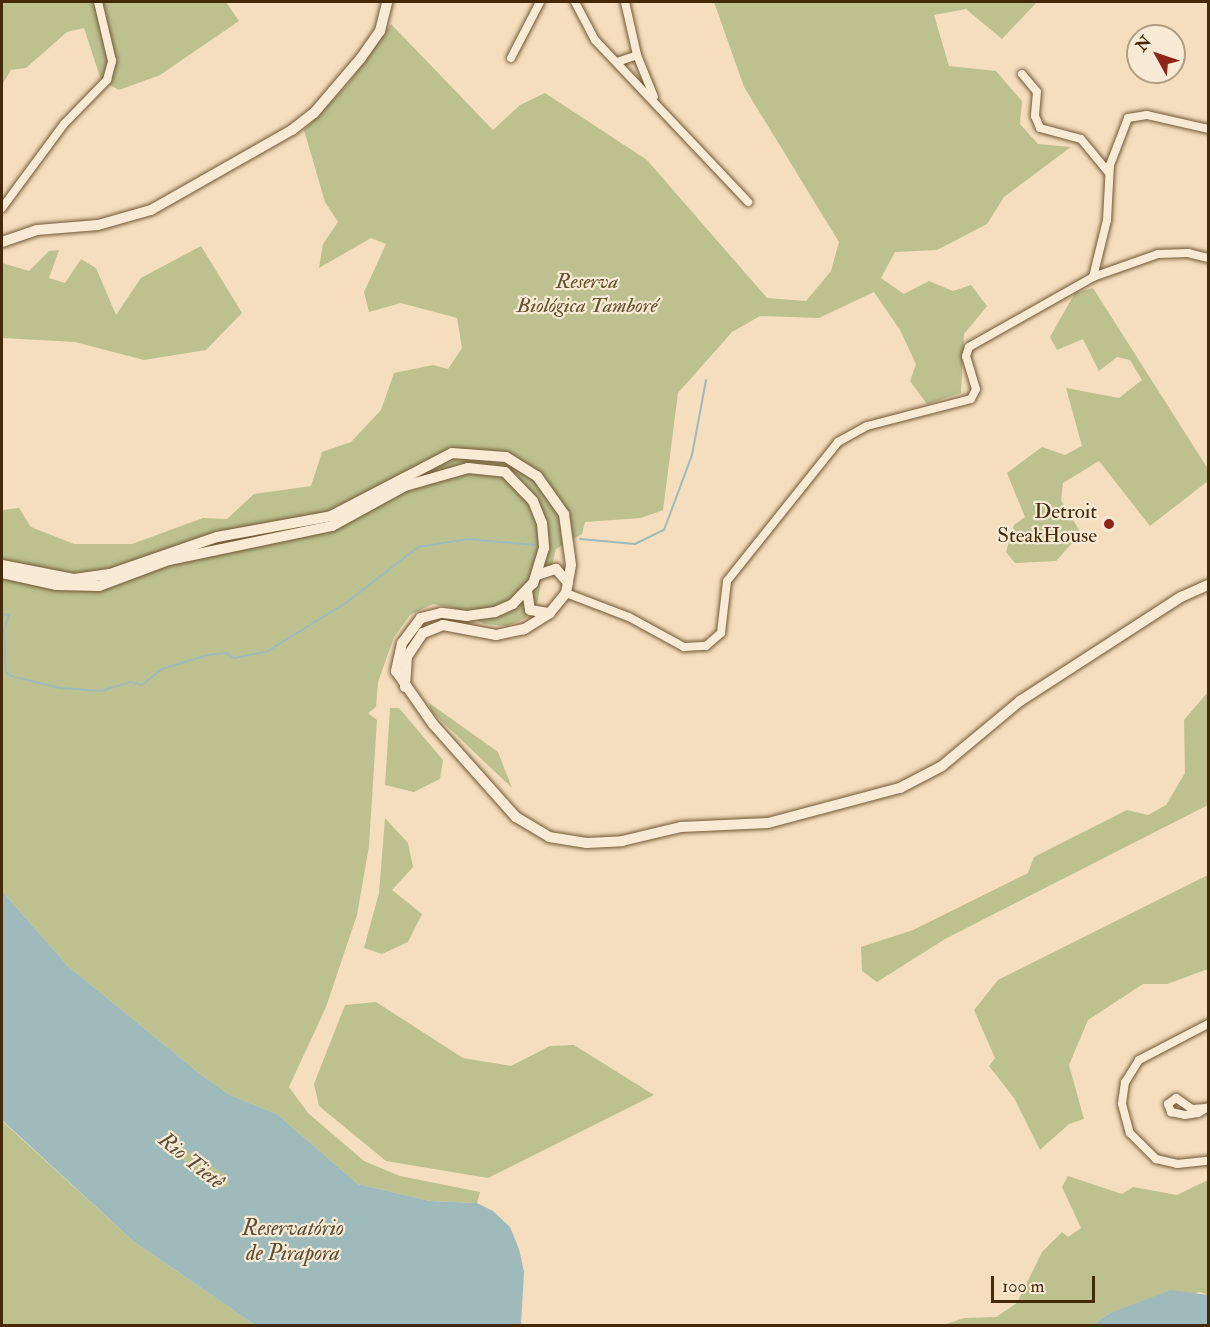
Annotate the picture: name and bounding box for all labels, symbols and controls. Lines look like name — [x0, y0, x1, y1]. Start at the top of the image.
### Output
north arrow — [1126, 24, 1186, 84]
text: N — [1131, 32, 1156, 56]
park label: Reserva Biológica Tamboré — [517, 269, 657, 319]
place label: Detroit SteakHouse — [997, 499, 1097, 549]
marker: Detroit SteakHouse — [1102, 517, 1116, 531]
water label: Rio Tietê — [153, 1127, 229, 1195]
water label: Reservatório de Pirapora — [242, 1215, 344, 1266]
scale bar — [994, 1264, 1098, 1302]
text: 100 m — [1002, 1275, 1045, 1298]

